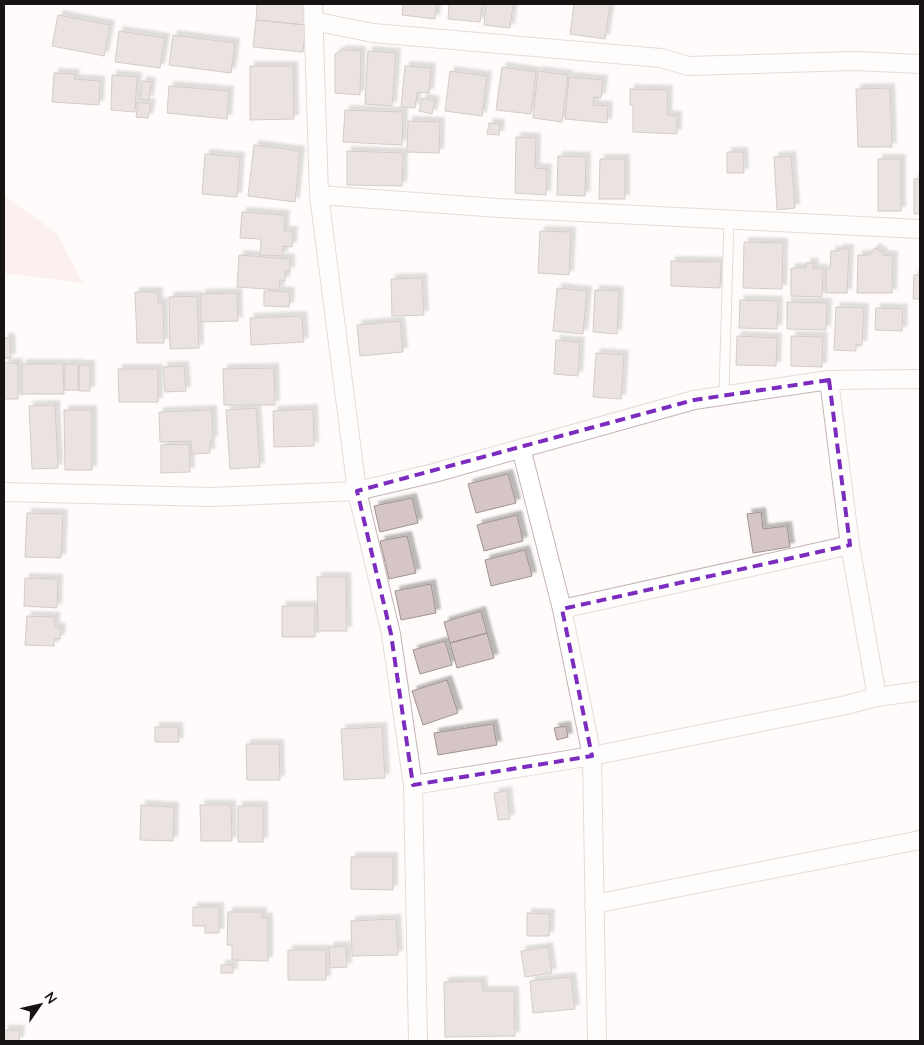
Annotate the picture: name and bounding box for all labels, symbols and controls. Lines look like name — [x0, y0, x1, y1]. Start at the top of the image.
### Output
north arrow — [15, 980, 65, 1030]
text: N — [40, 988, 61, 1008]

